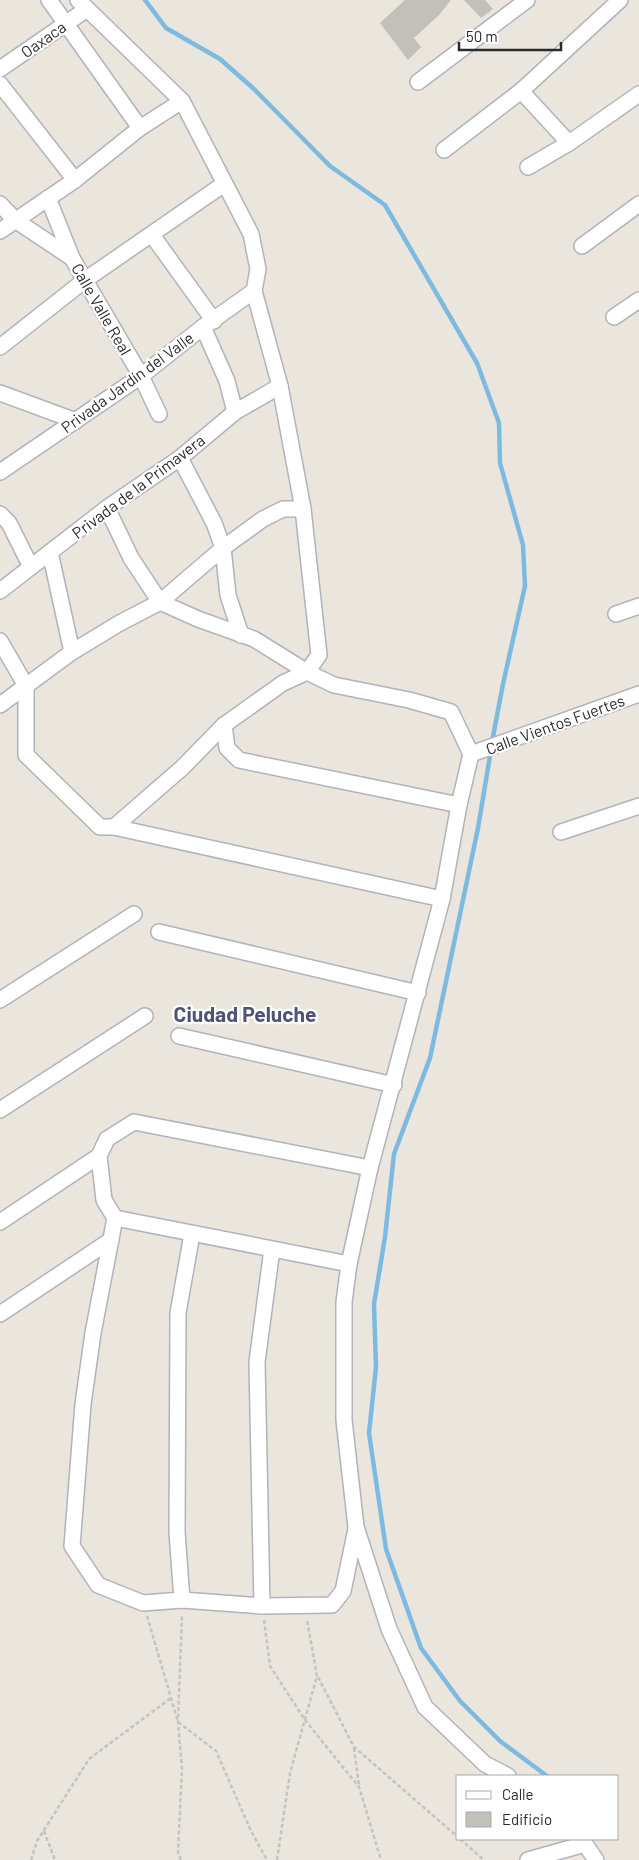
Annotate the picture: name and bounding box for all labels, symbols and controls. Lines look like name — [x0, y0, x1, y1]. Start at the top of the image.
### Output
street label: Oaxaca — [17, 17, 69, 61]
scale bar — [459, 20, 562, 52]
text: 50 m — [466, 27, 498, 45]
street label: Calle Valle Real — [68, 260, 136, 358]
street label: Privada Jardín del Valle — [57, 328, 197, 436]
street label: Privada de la Primavera — [68, 430, 208, 542]
street label: Calle Vientos Fuertes — [483, 690, 627, 758]
district label: Ciudad Peluche — [174, 1001, 316, 1026]
legend — [456, 1775, 619, 1840]
text: Calle — [502, 1785, 534, 1803]
text: Edificio — [502, 1810, 552, 1828]

